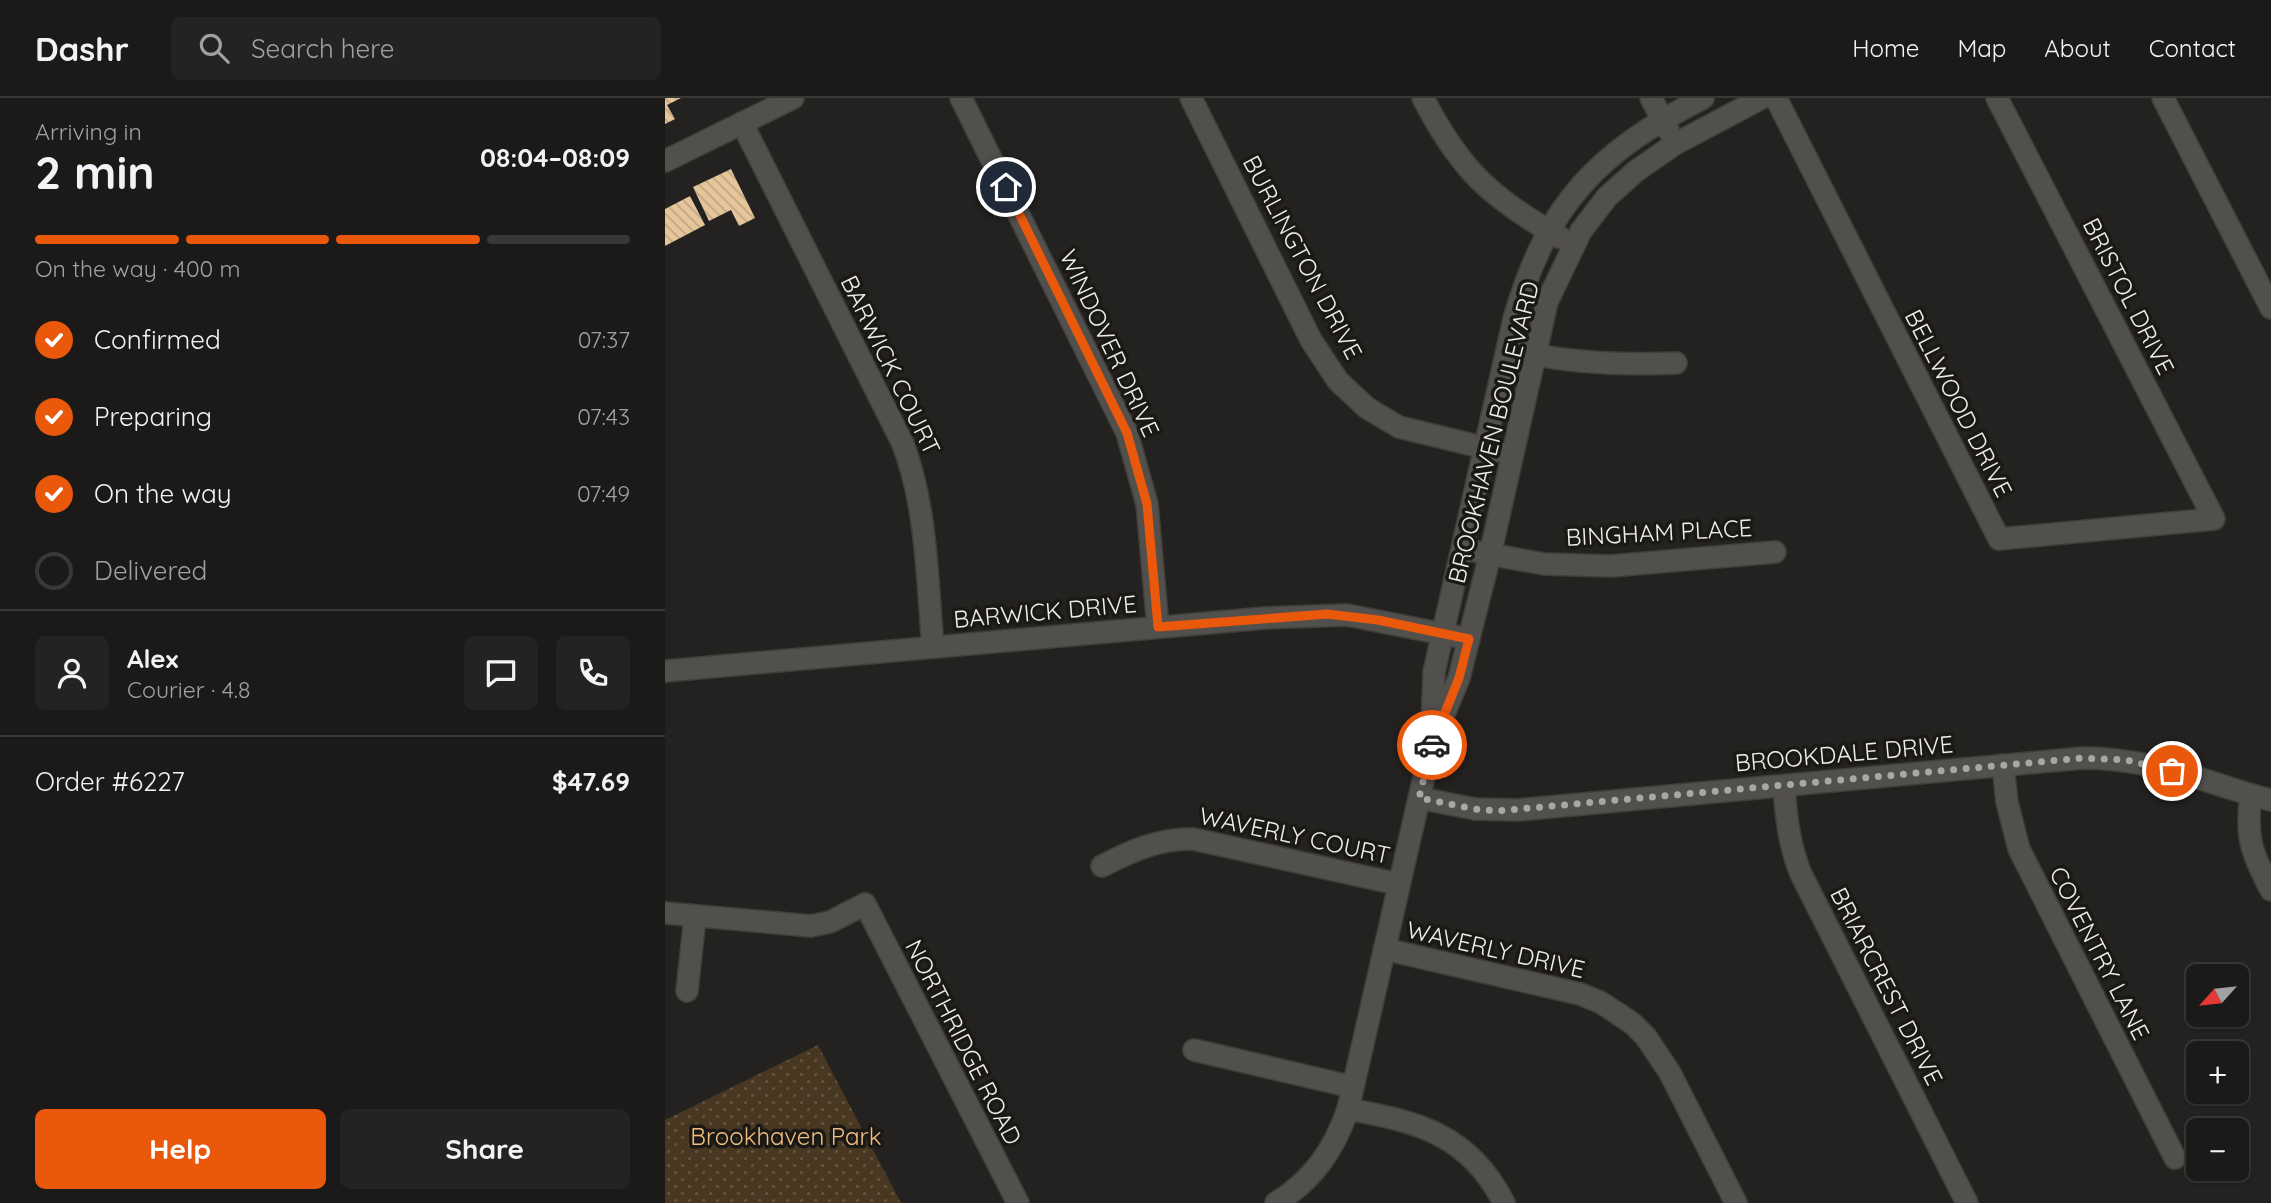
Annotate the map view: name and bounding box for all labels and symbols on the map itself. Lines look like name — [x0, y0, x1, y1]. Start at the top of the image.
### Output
street label: BURLINGTON DRIVE — [1237, 150, 1369, 364]
pin — [976, 157, 1036, 217]
street label: BRISTOL DRIVE — [2077, 213, 2181, 379]
street label: WINDOVER DRIVE — [1053, 245, 1167, 441]
street label: BARWICK COURT — [835, 270, 947, 460]
street label: BROOKHAVEN BOULEVARD — [1441, 278, 1545, 586]
street label: BELLWOOD DRIVE — [1899, 304, 2019, 502]
street label: BINGHAM PLACE — [1565, 512, 1753, 552]
street label: BARWICK DRIVE — [952, 588, 1138, 634]
courier — [1397, 710, 1467, 780]
street label: BROOKDALE DRIVE — [1734, 729, 1954, 777]
pin — [2142, 741, 2202, 801]
street label: WAVERLY COURT — [1197, 800, 1393, 870]
street label: COVENTRY LANE — [2043, 861, 2157, 1045]
street label: BRIARCREST DRIVE — [1824, 882, 1950, 1090]
street label: WAVERLY DRIVE — [1404, 914, 1588, 984]
street label: NORTHRIDGE ROAD — [899, 934, 1029, 1150]
north arrow — [2186, 964, 2249, 1027]
park label: Brookhaven Park — [690, 1121, 882, 1151]

